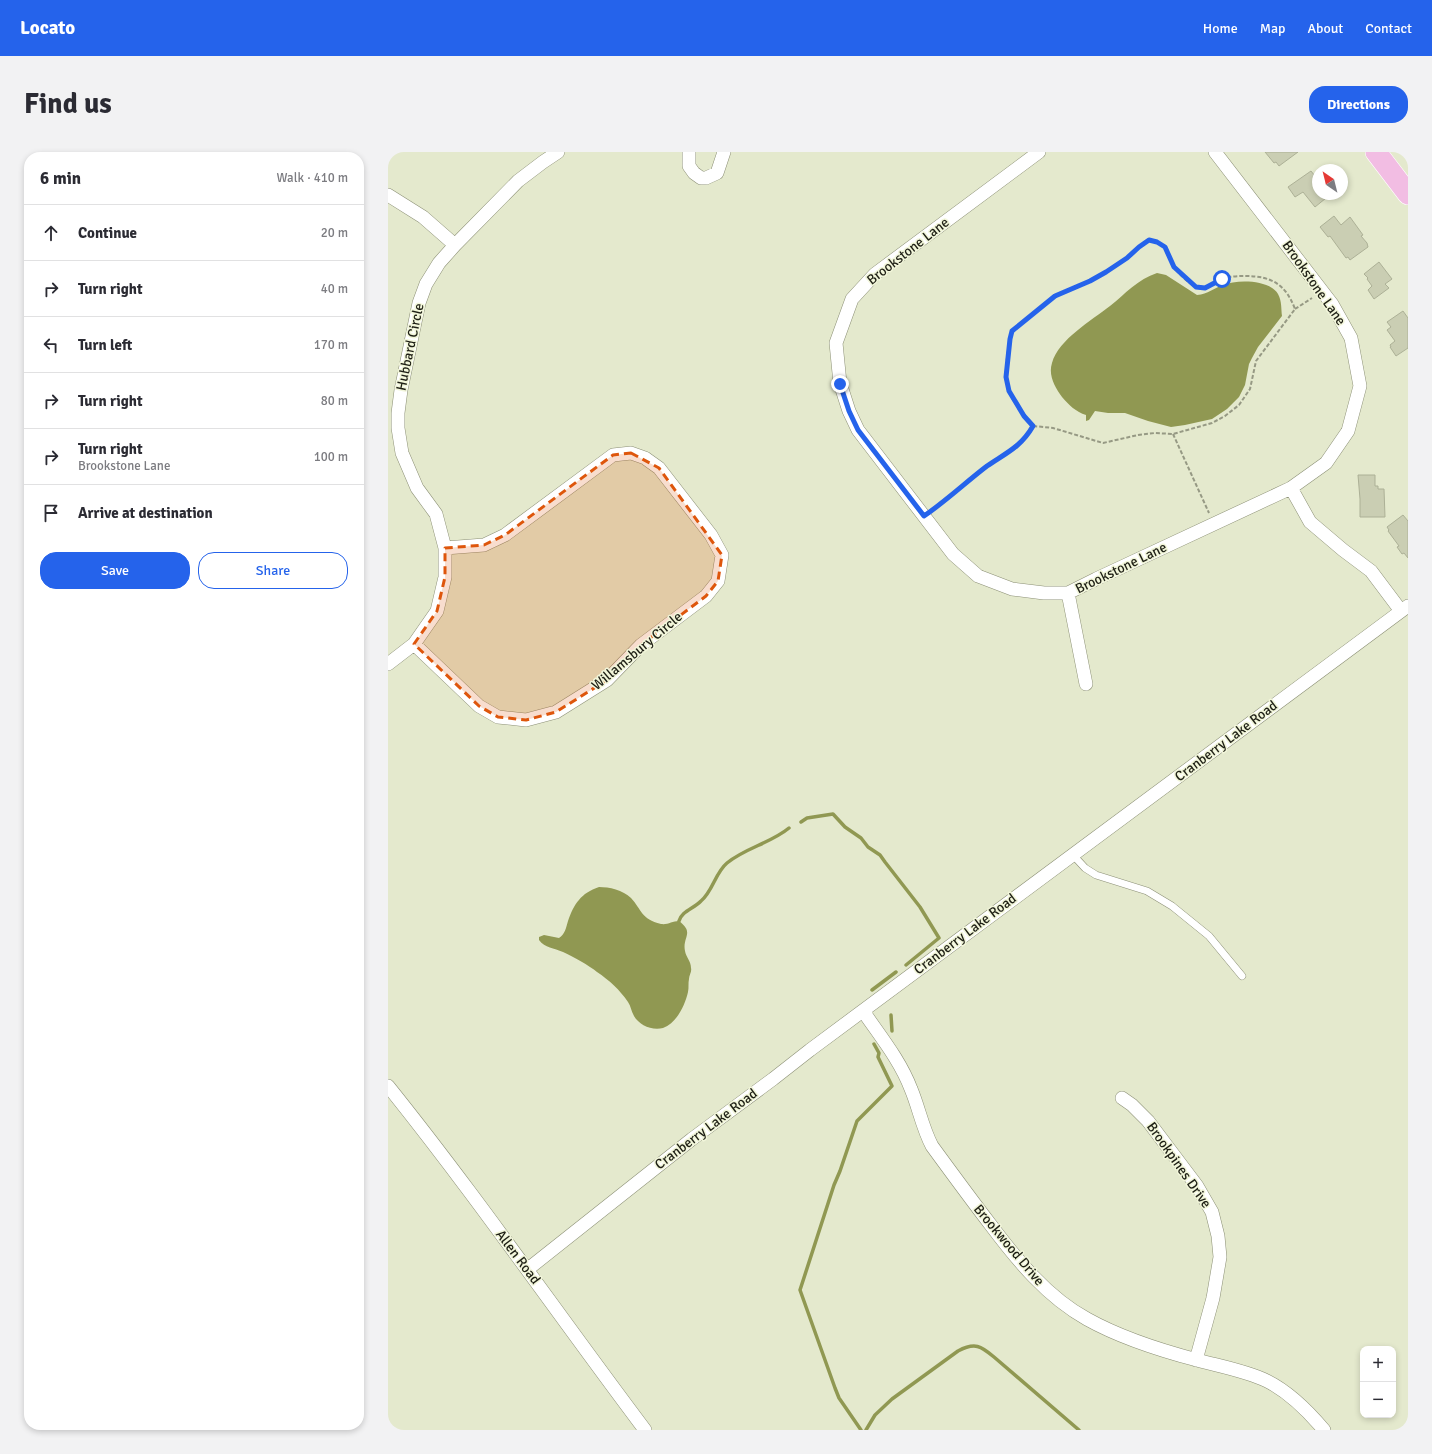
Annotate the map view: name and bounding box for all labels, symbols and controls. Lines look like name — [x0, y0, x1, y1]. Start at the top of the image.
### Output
text: Locato — [20, 16, 75, 40]
text: Home — [1203, 20, 1238, 37]
text: Map — [1260, 20, 1285, 37]
text: About — [1307, 20, 1343, 37]
text: Contact — [1365, 20, 1412, 37]
button: Directions — [1309, 86, 1408, 123]
text: Find us — [24, 87, 112, 121]
north arrow — [1312, 164, 1348, 200]
text: 6 min — [40, 168, 81, 189]
text: Walk · 410 m — [277, 170, 348, 186]
street label: Brookstone Lane — [864, 214, 952, 288]
icon: ahead — [40, 222, 62, 244]
text: Continue — [78, 224, 137, 242]
text: 20 m — [321, 225, 348, 241]
street label: Brookstone Lane — [1278, 237, 1350, 329]
route start — [1213, 270, 1231, 288]
icon: right — [40, 278, 62, 300]
text: Turn right — [78, 280, 143, 298]
text: 40 m — [321, 281, 348, 297]
street label: Hubbard Circle — [392, 302, 428, 392]
icon: left — [40, 334, 62, 356]
text: Turn left — [78, 336, 132, 354]
text: 170 m — [314, 337, 348, 353]
route end — [831, 375, 849, 393]
icon: right — [40, 390, 62, 412]
text: Turn right — [78, 392, 143, 410]
text: 80 m — [321, 393, 348, 409]
text: Turn right — [78, 440, 143, 458]
icon: right — [40, 446, 62, 468]
text: 100 m — [314, 449, 348, 465]
text: Brookstone Lane — [78, 458, 170, 474]
icon: arrive — [40, 502, 62, 524]
text: Arrive at destination — [78, 504, 213, 522]
street label: Brookstone Lane — [1073, 539, 1169, 597]
button: Save — [40, 552, 190, 589]
button: Share — [198, 552, 348, 589]
street label: Willamsbury Circle — [588, 608, 686, 694]
street label: Cranberry Lake Road — [1171, 697, 1281, 785]
street label: Cranberry Lake Road — [910, 890, 1020, 978]
street label: Cranberry Lake Road — [651, 1085, 761, 1173]
street label: Brookpines Drive — [1143, 1119, 1215, 1211]
street label: Brookwood Drive — [970, 1201, 1048, 1289]
street label: Allen Road — [492, 1226, 544, 1288]
map controls — [1360, 1346, 1396, 1418]
button: + — [1360, 1346, 1396, 1382]
button: − — [1360, 1382, 1396, 1418]

